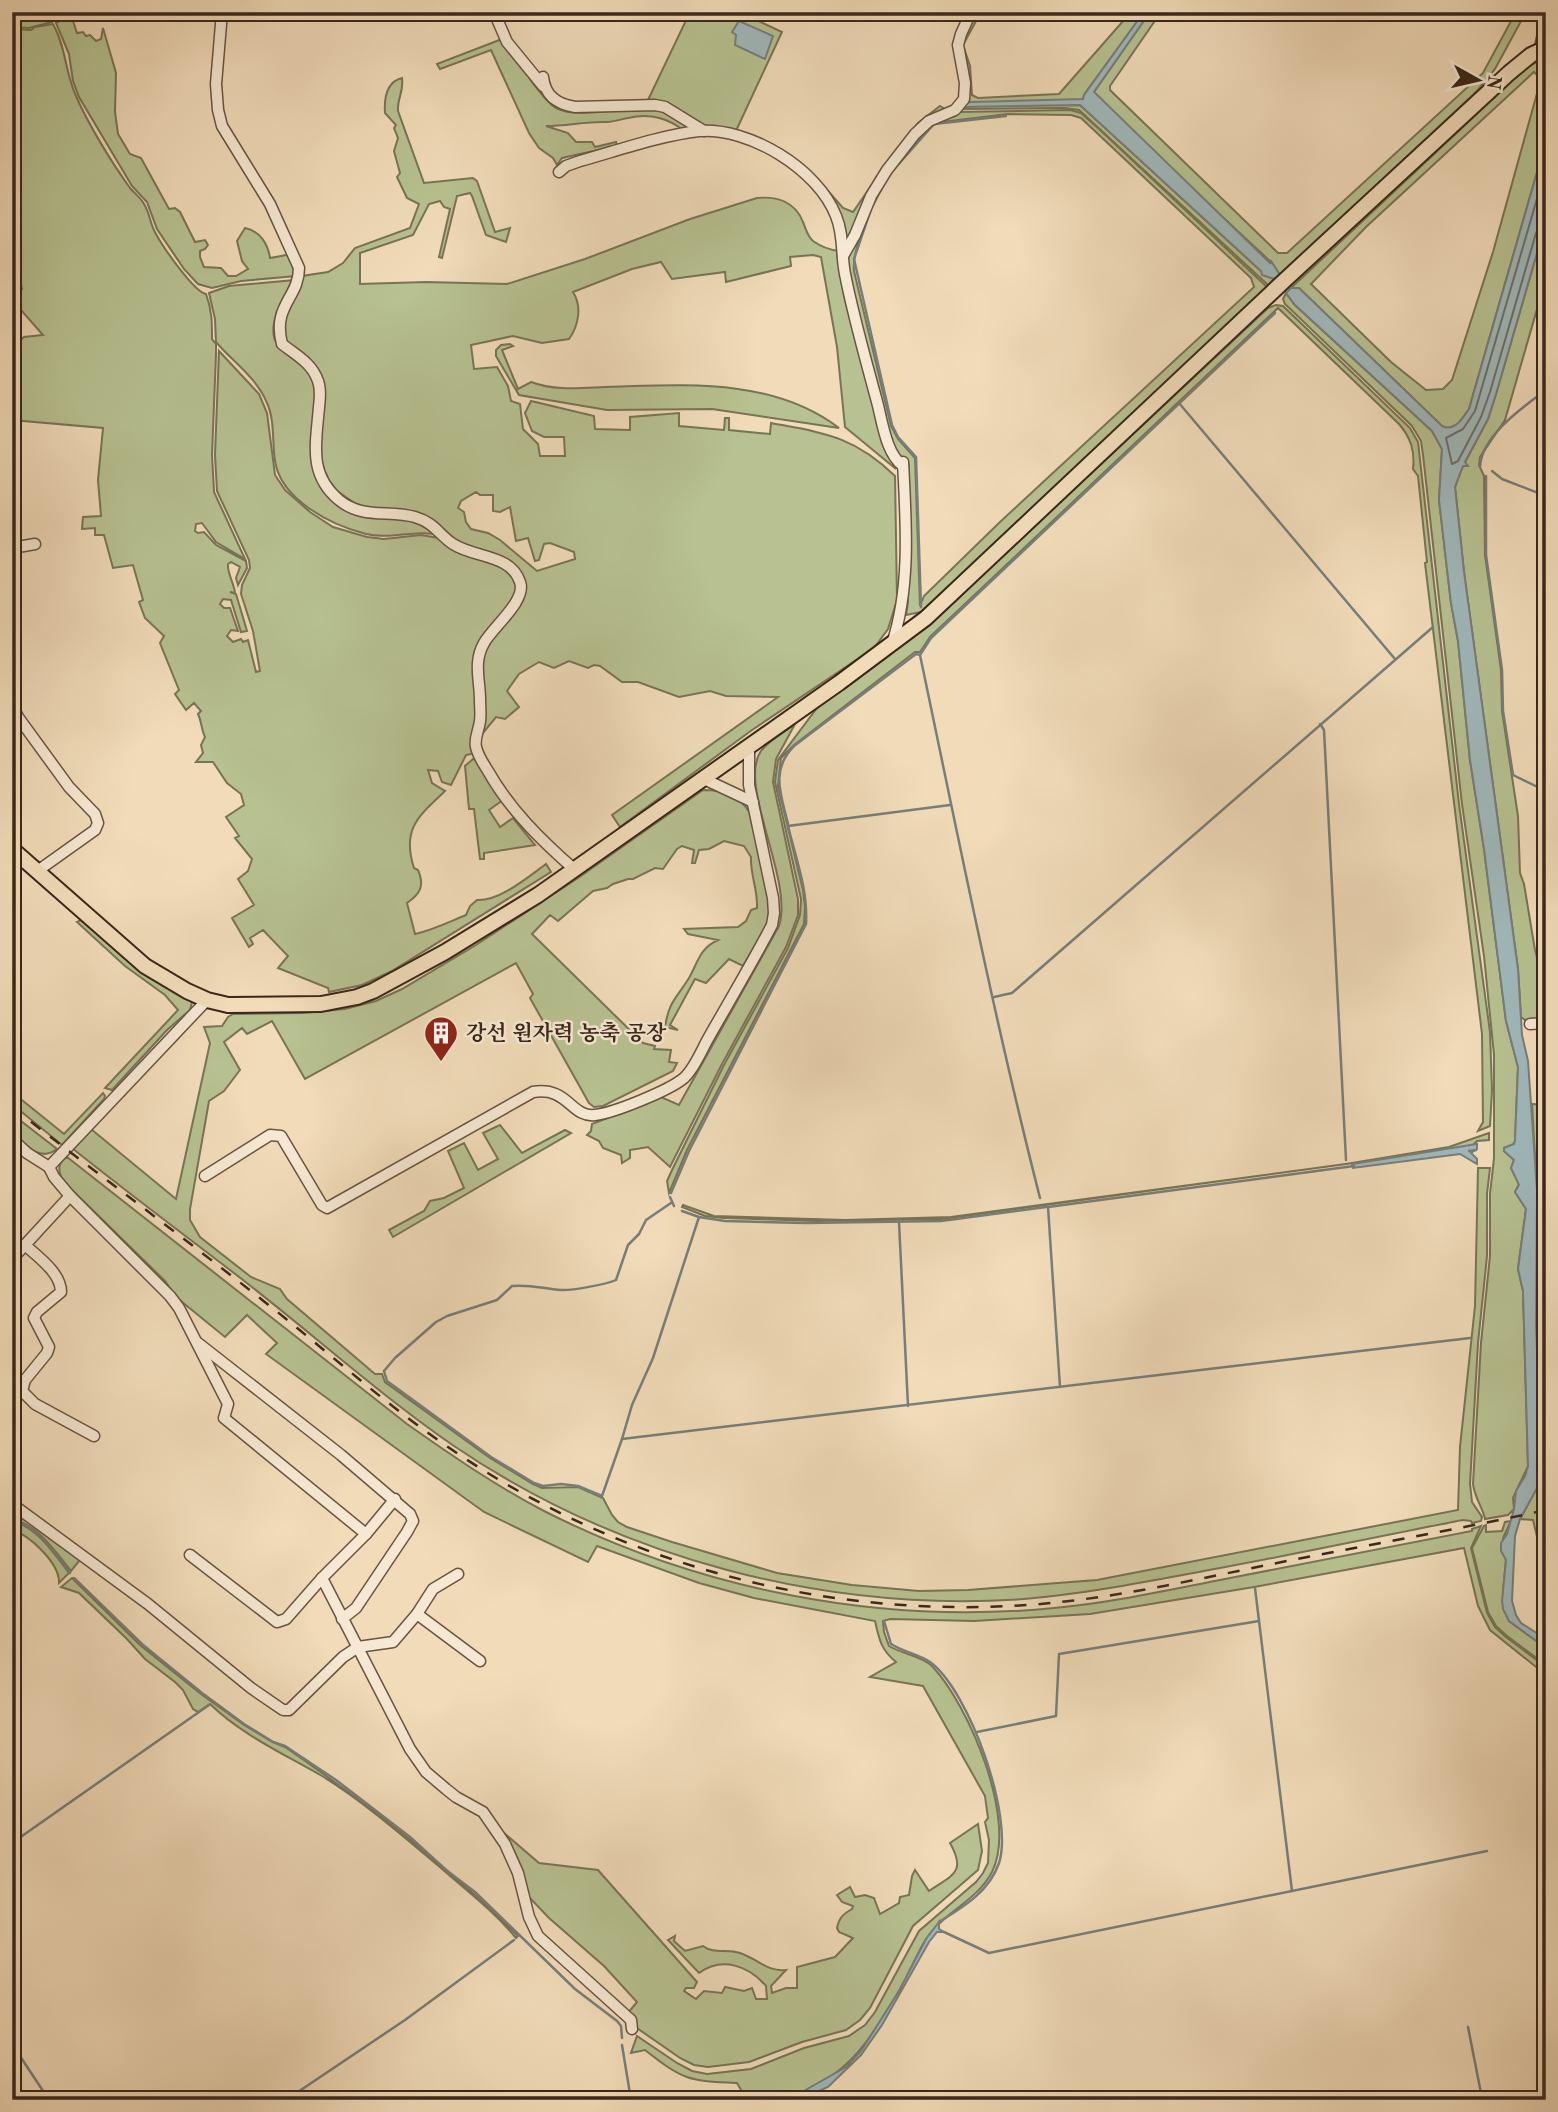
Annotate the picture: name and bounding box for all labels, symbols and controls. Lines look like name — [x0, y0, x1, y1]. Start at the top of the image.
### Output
north arrow — [1442, 46, 1512, 116]
text: N — [1482, 74, 1503, 91]
building icon: 강선 원자력 농축 공장 — [422, 1014, 460, 1063]
place label: 강선 원자력 농축 공장 — [466, 1021, 667, 1045]

